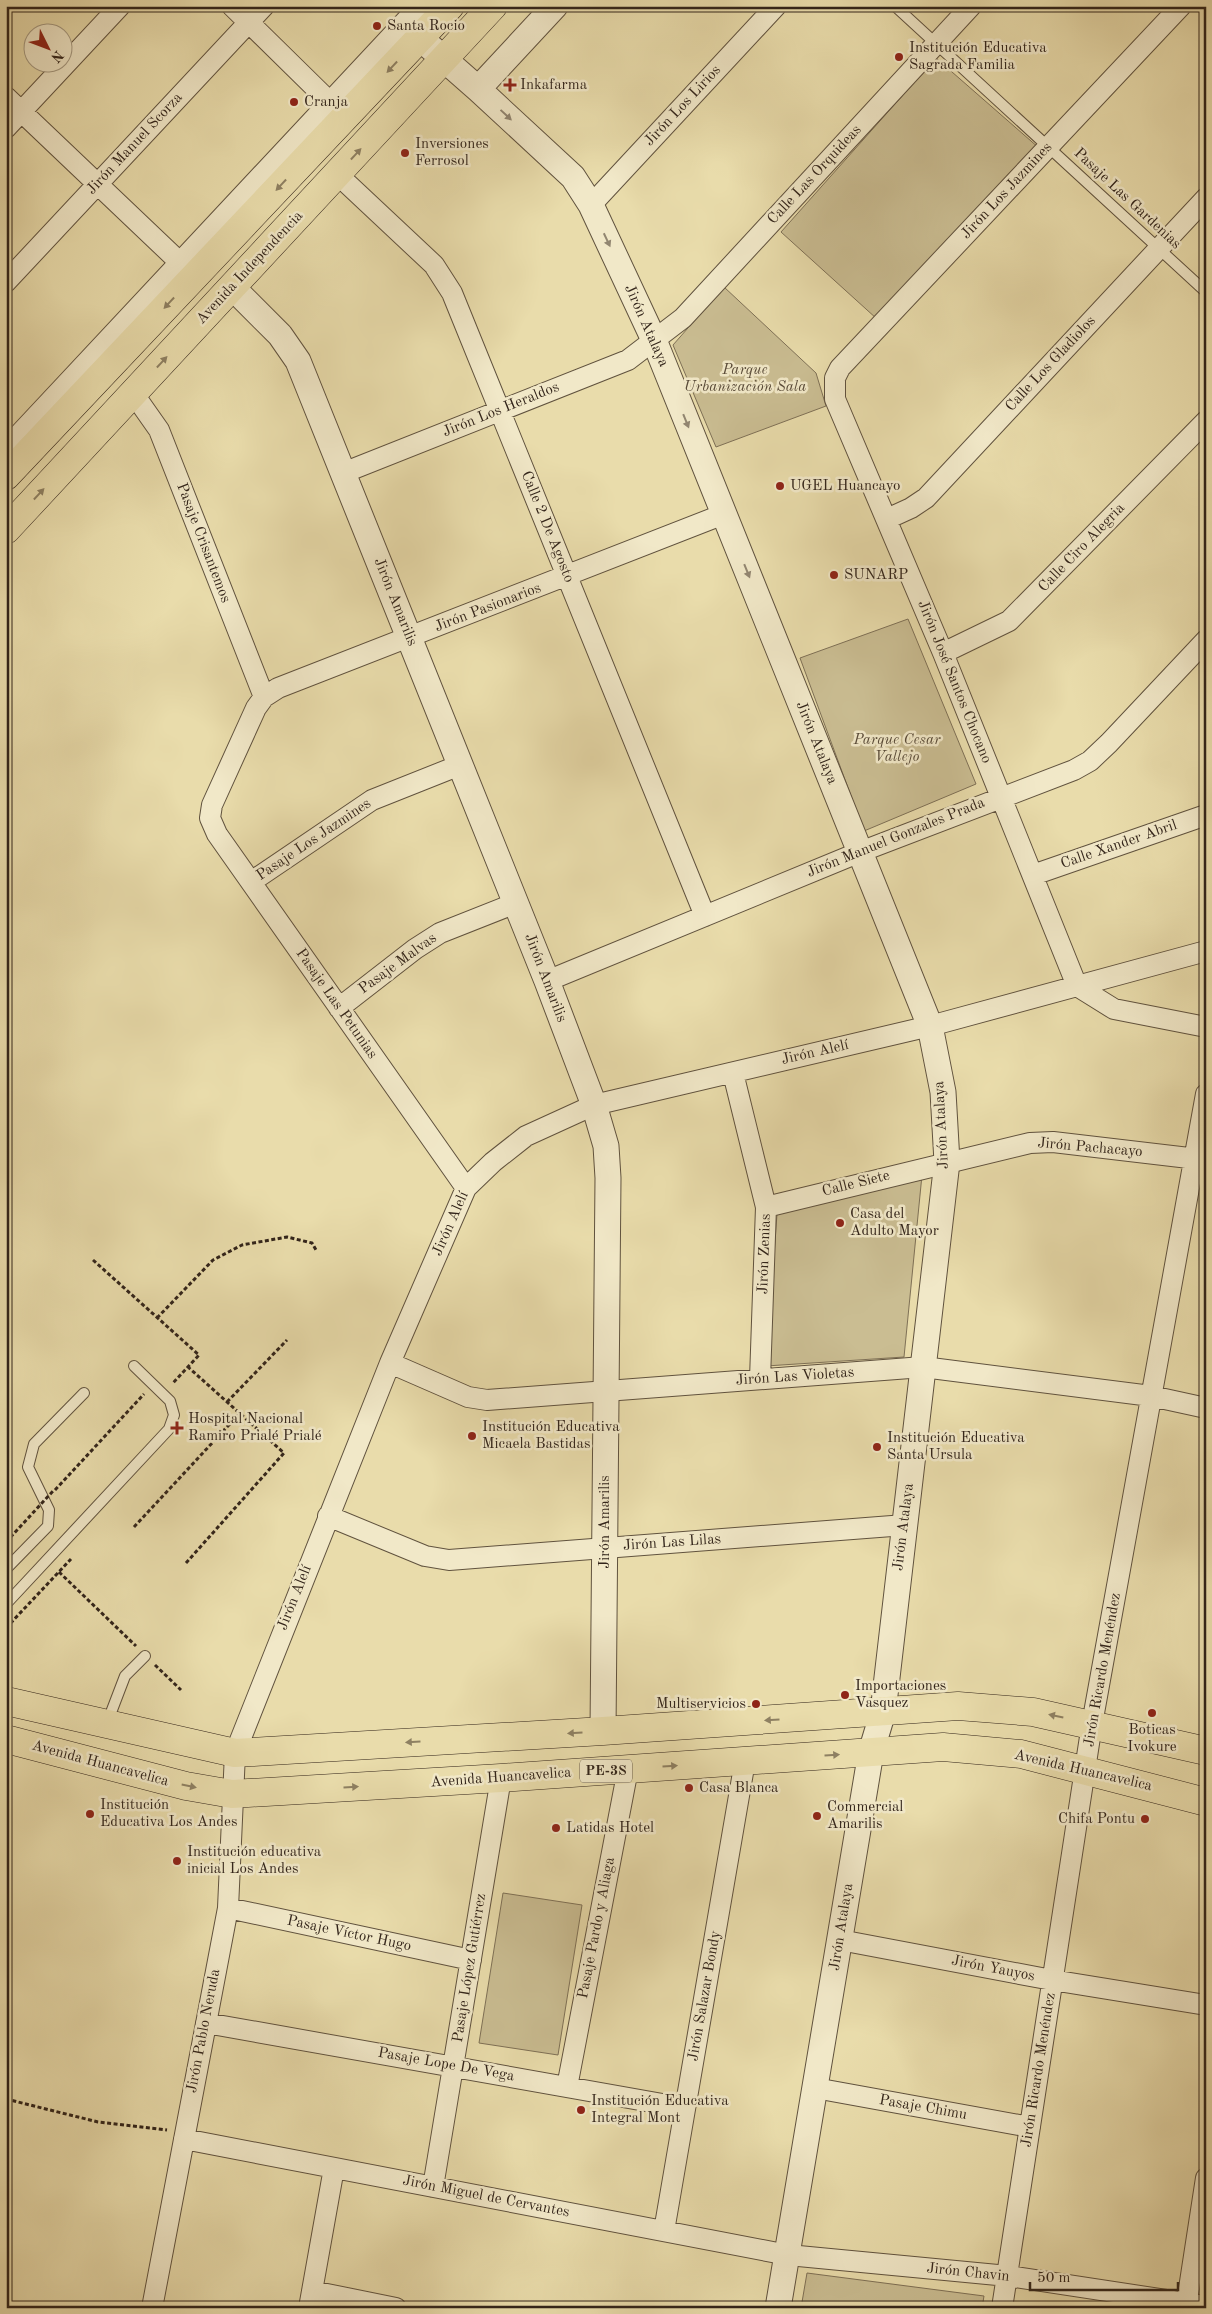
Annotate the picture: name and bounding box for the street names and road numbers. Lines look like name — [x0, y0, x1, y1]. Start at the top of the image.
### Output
street label: Jirón Los Lirios — [642, 63, 724, 149]
street label: Jirón Manuel Scorza — [84, 90, 186, 198]
street label: Calle Las Orquideas — [765, 122, 865, 228]
street label: Jirón Los Jazmines — [959, 140, 1055, 242]
street label: Pasaje Las Gardenias — [1071, 146, 1183, 252]
street label: Avenida Independencia — [194, 208, 307, 327]
street label: Jirón Atalaya — [621, 283, 671, 370]
street label: Calle Los Gladiolos — [1003, 313, 1099, 415]
street label: Jirón Los Heraldos — [441, 380, 561, 440]
street label: Calle 2 De Agosto — [518, 469, 576, 585]
street label: Pasaje Crisantemos — [173, 481, 233, 605]
street label: Calle Ciro Alegria — [1036, 500, 1128, 595]
street label: Jirón Amarilis — [371, 556, 419, 648]
street label: Jirón Pasionarios — [433, 581, 543, 635]
street label: Jirón José Santos Chocano — [914, 598, 994, 766]
street label: Jirón Atalaya — [793, 699, 840, 787]
street label: Jirón Manuel Gonzales Prada — [805, 795, 988, 881]
street label: Pasaje Los Jazmines — [254, 796, 374, 884]
street label: Calle Xander Abril — [1059, 818, 1179, 872]
street label: Pasaje Malvas — [356, 931, 440, 997]
street label: Jirón Amarilis — [521, 932, 569, 1024]
street label: Pasaje Las Petunias — [292, 946, 380, 1062]
street label: Jirón Alelí — [780, 1038, 851, 1068]
street label: Jirón Atalaya — [932, 1080, 952, 1169]
street label: Jirón Pachacayo — [1037, 1136, 1143, 1160]
street label: Calle Siete — [821, 1168, 891, 1200]
street label: Jirón Alelí — [430, 1189, 472, 1258]
street label: Jirón Zenias — [756, 1213, 774, 1295]
street label: Jirón Las Violetas — [735, 1365, 855, 1389]
street label: Jirón Amarilis — [598, 1475, 613, 1569]
street label: Jirón Atalaya — [891, 1482, 917, 1572]
street label: Jirón Las Lilas — [622, 1532, 722, 1554]
street label: Jirón Alelí — [275, 1563, 315, 1633]
street label: Jirón Ricardo Menéndez — [1082, 1592, 1124, 1748]
street label: Avenida Huancavelica — [30, 1738, 171, 1790]
street label: Avenida Huancavelica — [1013, 1748, 1154, 1794]
road number: PE-3S — [580, 1760, 632, 1782]
street label: Avenida Huancavelica — [430, 1766, 573, 1790]
street label: Pasaje Pardo y Aliaga — [576, 1855, 618, 2000]
street label: Jirón Atalaya — [828, 1882, 856, 1972]
street label: Pasaje López Gutiérrez — [451, 1892, 489, 2044]
street label: Pasaje Víctor Hugo — [285, 1913, 413, 1955]
street label: Jirón Salazar Bondy — [686, 1930, 724, 2062]
street label: Jirón Yauyos — [950, 1954, 1036, 1984]
street label: Jirón Pablo Neruda — [185, 1967, 224, 2094]
street label: Jirón Ricardo Menéndez — [1019, 1992, 1059, 2148]
street label: Pasaje Lope De Vega — [377, 2046, 516, 2085]
street label: Pasaje Chimu — [878, 2093, 968, 2123]
street label: Jirón Miguel de Cervantes — [401, 2173, 571, 2221]
street label: Jirón Chavin — [926, 2261, 1010, 2285]

